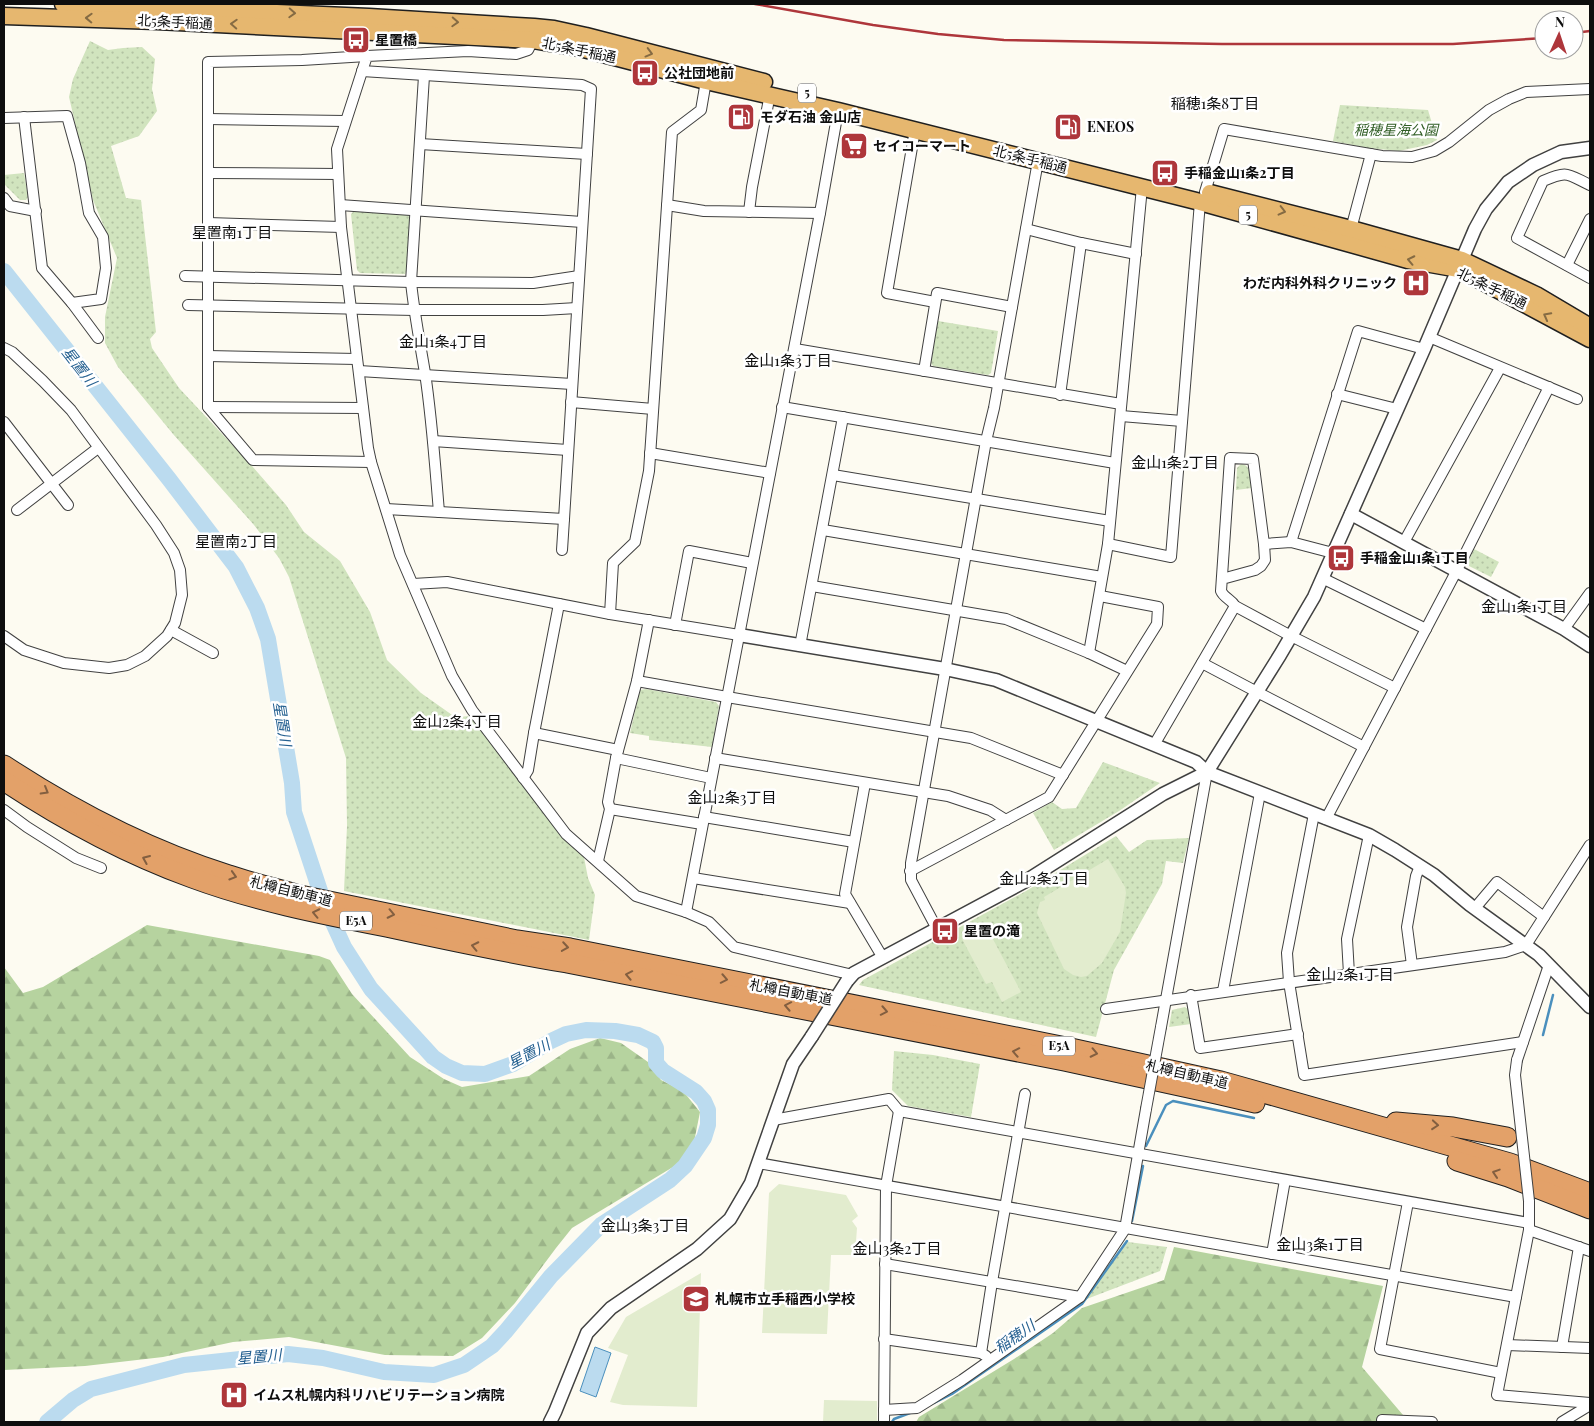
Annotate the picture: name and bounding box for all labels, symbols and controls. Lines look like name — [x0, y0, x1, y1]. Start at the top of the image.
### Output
one-way arrow — [289, 8, 297, 19]
street label: 北5条手稲通 — [137, 10, 213, 33]
north arrow — [1534, 10, 1584, 60]
text: N — [1554, 12, 1565, 31]
one-way arrow — [85, 13, 93, 24]
one-way arrow — [451, 17, 459, 28]
one-way arrow — [230, 19, 238, 30]
bus stop icon: 星置橋 — [341, 25, 371, 55]
place label: 星置橋 — [375, 30, 417, 49]
street label: 北5条手稲通 — [540, 32, 618, 67]
one-way arrow — [645, 47, 653, 58]
bus stop icon: 公社団地前 — [630, 58, 660, 88]
place label: 公社団地前 — [664, 63, 734, 82]
road number: 5 — [798, 84, 816, 102]
district label: 稲穂1条8丁目 — [1171, 93, 1259, 113]
fuel station icon: モダ石油 金山店 — [726, 102, 756, 132]
place label: モダ石油 金山店 — [760, 107, 861, 126]
fuel station icon: ENEOS — [1053, 112, 1083, 142]
place label: ENEOS — [1087, 117, 1134, 136]
park label: 稲穂星海公園 — [1354, 120, 1440, 139]
supermarket icon: セイコーマート — [839, 131, 869, 161]
place label: セイコーマート — [873, 136, 971, 155]
street label: 北5条手稲通 — [991, 140, 1069, 177]
bus stop icon: 手稲金山1条2丁目 — [1150, 158, 1180, 188]
place label: 手稲金山1条2丁目 — [1184, 163, 1295, 182]
one-way arrow — [1277, 205, 1286, 216]
road number: 5 — [1239, 206, 1257, 224]
district label: 星置南1丁目 — [192, 222, 272, 242]
one-way arrow — [1406, 255, 1415, 266]
street label: 北5条手稲通 — [1454, 262, 1530, 313]
hospital icon: わだ内科外科クリニック — [1401, 268, 1431, 298]
place label: わだ内科外科クリニック — [1243, 273, 1397, 292]
one-way arrow — [1544, 312, 1553, 322]
district label: 金山1条4丁目 — [399, 331, 487, 351]
water label: 星置川 — [58, 342, 103, 392]
district label: 金山1条3丁目 — [744, 350, 832, 370]
district label: 金山1条2丁目 — [1131, 452, 1219, 472]
district label: 星置南2丁目 — [195, 531, 277, 551]
bus stop icon: 手稲金山1条1丁目 — [1326, 543, 1356, 573]
place label: 手稲金山1条1丁目 — [1360, 548, 1469, 567]
district label: 金山1条1丁目 — [1481, 596, 1567, 616]
water label: 星置川 — [270, 700, 297, 750]
district label: 金山2条4丁目 — [412, 711, 502, 731]
one-way arrow — [39, 784, 48, 794]
district label: 金山2条3丁目 — [688, 787, 776, 807]
one-way arrow — [142, 855, 151, 865]
district label: 金山2条2丁目 — [999, 868, 1089, 888]
one-way arrow — [229, 871, 237, 881]
street label: 札樽自動車道 — [248, 871, 334, 910]
one-way arrow — [312, 908, 321, 919]
one-way arrow — [387, 908, 396, 918]
road number: E5A — [340, 911, 372, 930]
bus stop icon: 星置の滝 — [930, 916, 960, 946]
place label: 星置の滝 — [964, 921, 1020, 940]
one-way arrow — [471, 941, 480, 952]
one-way arrow — [560, 942, 569, 952]
district label: 金山2条1丁目 — [1306, 964, 1394, 984]
one-way arrow — [624, 970, 633, 981]
one-way arrow — [720, 973, 729, 983]
street label: 札樽自動車道 — [748, 974, 834, 1009]
one-way arrow — [784, 1002, 793, 1012]
one-way arrow — [879, 1005, 888, 1015]
water label: 星置川 — [504, 1033, 555, 1073]
road number: E5A — [1043, 1036, 1075, 1056]
one-way arrow — [1012, 1047, 1021, 1057]
one-way arrow — [1090, 1048, 1099, 1058]
street label: 札樽自動車道 — [1144, 1055, 1230, 1092]
one-way arrow — [1432, 1120, 1440, 1131]
one-way arrow — [1492, 1169, 1500, 1179]
district label: 金山3条3丁目 — [601, 1215, 689, 1235]
district label: 金山3条1丁目 — [1276, 1234, 1364, 1254]
district label: 金山3条2丁目 — [853, 1238, 941, 1258]
school or university icon: 札幌市立手稲西小学校 — [681, 1284, 711, 1314]
place label: 札幌市立手稲西小学校 — [715, 1289, 855, 1308]
water label: 稲穂川 — [990, 1314, 1040, 1357]
water label: 星置川 — [236, 1344, 284, 1368]
hospital icon: イムス札幌内科リハビリテーション病院 — [219, 1380, 249, 1410]
place label: イムス札幌内科リハビリテーション病院 — [253, 1385, 504, 1404]

